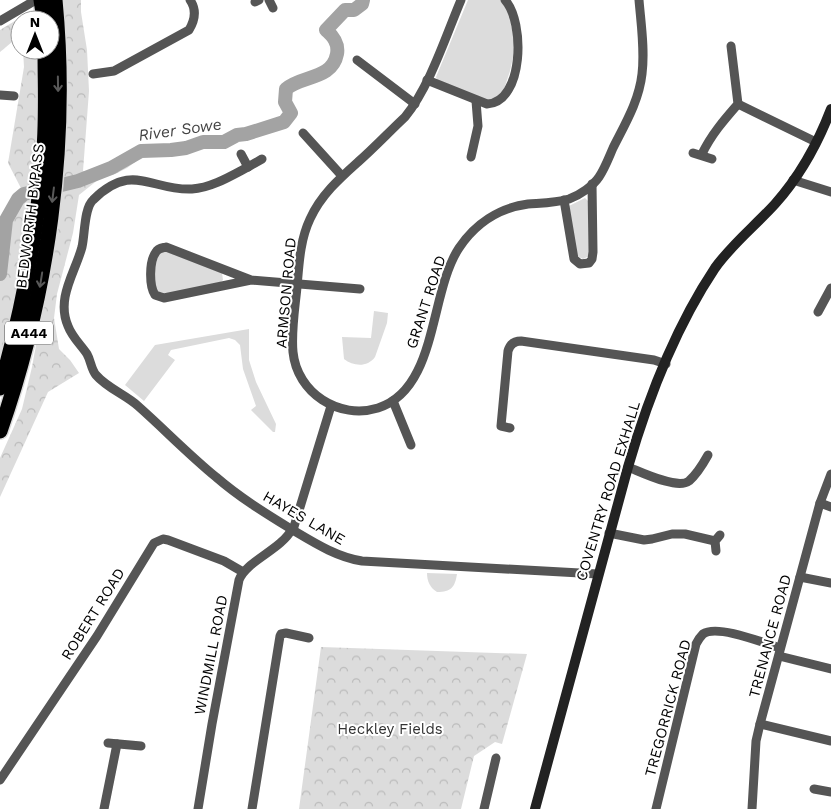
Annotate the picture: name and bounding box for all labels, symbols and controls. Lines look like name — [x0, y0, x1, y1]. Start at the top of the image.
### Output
north arrow — [10, 10, 60, 60]
text: N — [30, 14, 40, 30]
one-way arrow — [53, 75, 63, 91]
water label: River Sowe — [137, 114, 223, 145]
street label: BEDWORTH BYPASS — [12, 143, 48, 289]
one-way arrow — [48, 186, 58, 202]
street label: ARMSON ROAD — [272, 237, 300, 349]
street label: GRANT ROAD — [402, 253, 450, 351]
one-way arrow — [35, 271, 45, 287]
road number: A444 — [5, 322, 53, 344]
street label: COVENTRY ROAD EXHALL — [572, 399, 644, 583]
street label: HAYES LANE — [260, 487, 348, 549]
street label: ROBERT ROAD — [57, 565, 129, 663]
street label: TRENANCE ROAD — [745, 572, 795, 700]
street label: WINDMILL ROAD — [191, 593, 231, 717]
street label: TREGORRICK ROAD — [641, 637, 695, 779]
park label: Heckley Fields — [337, 720, 443, 738]

